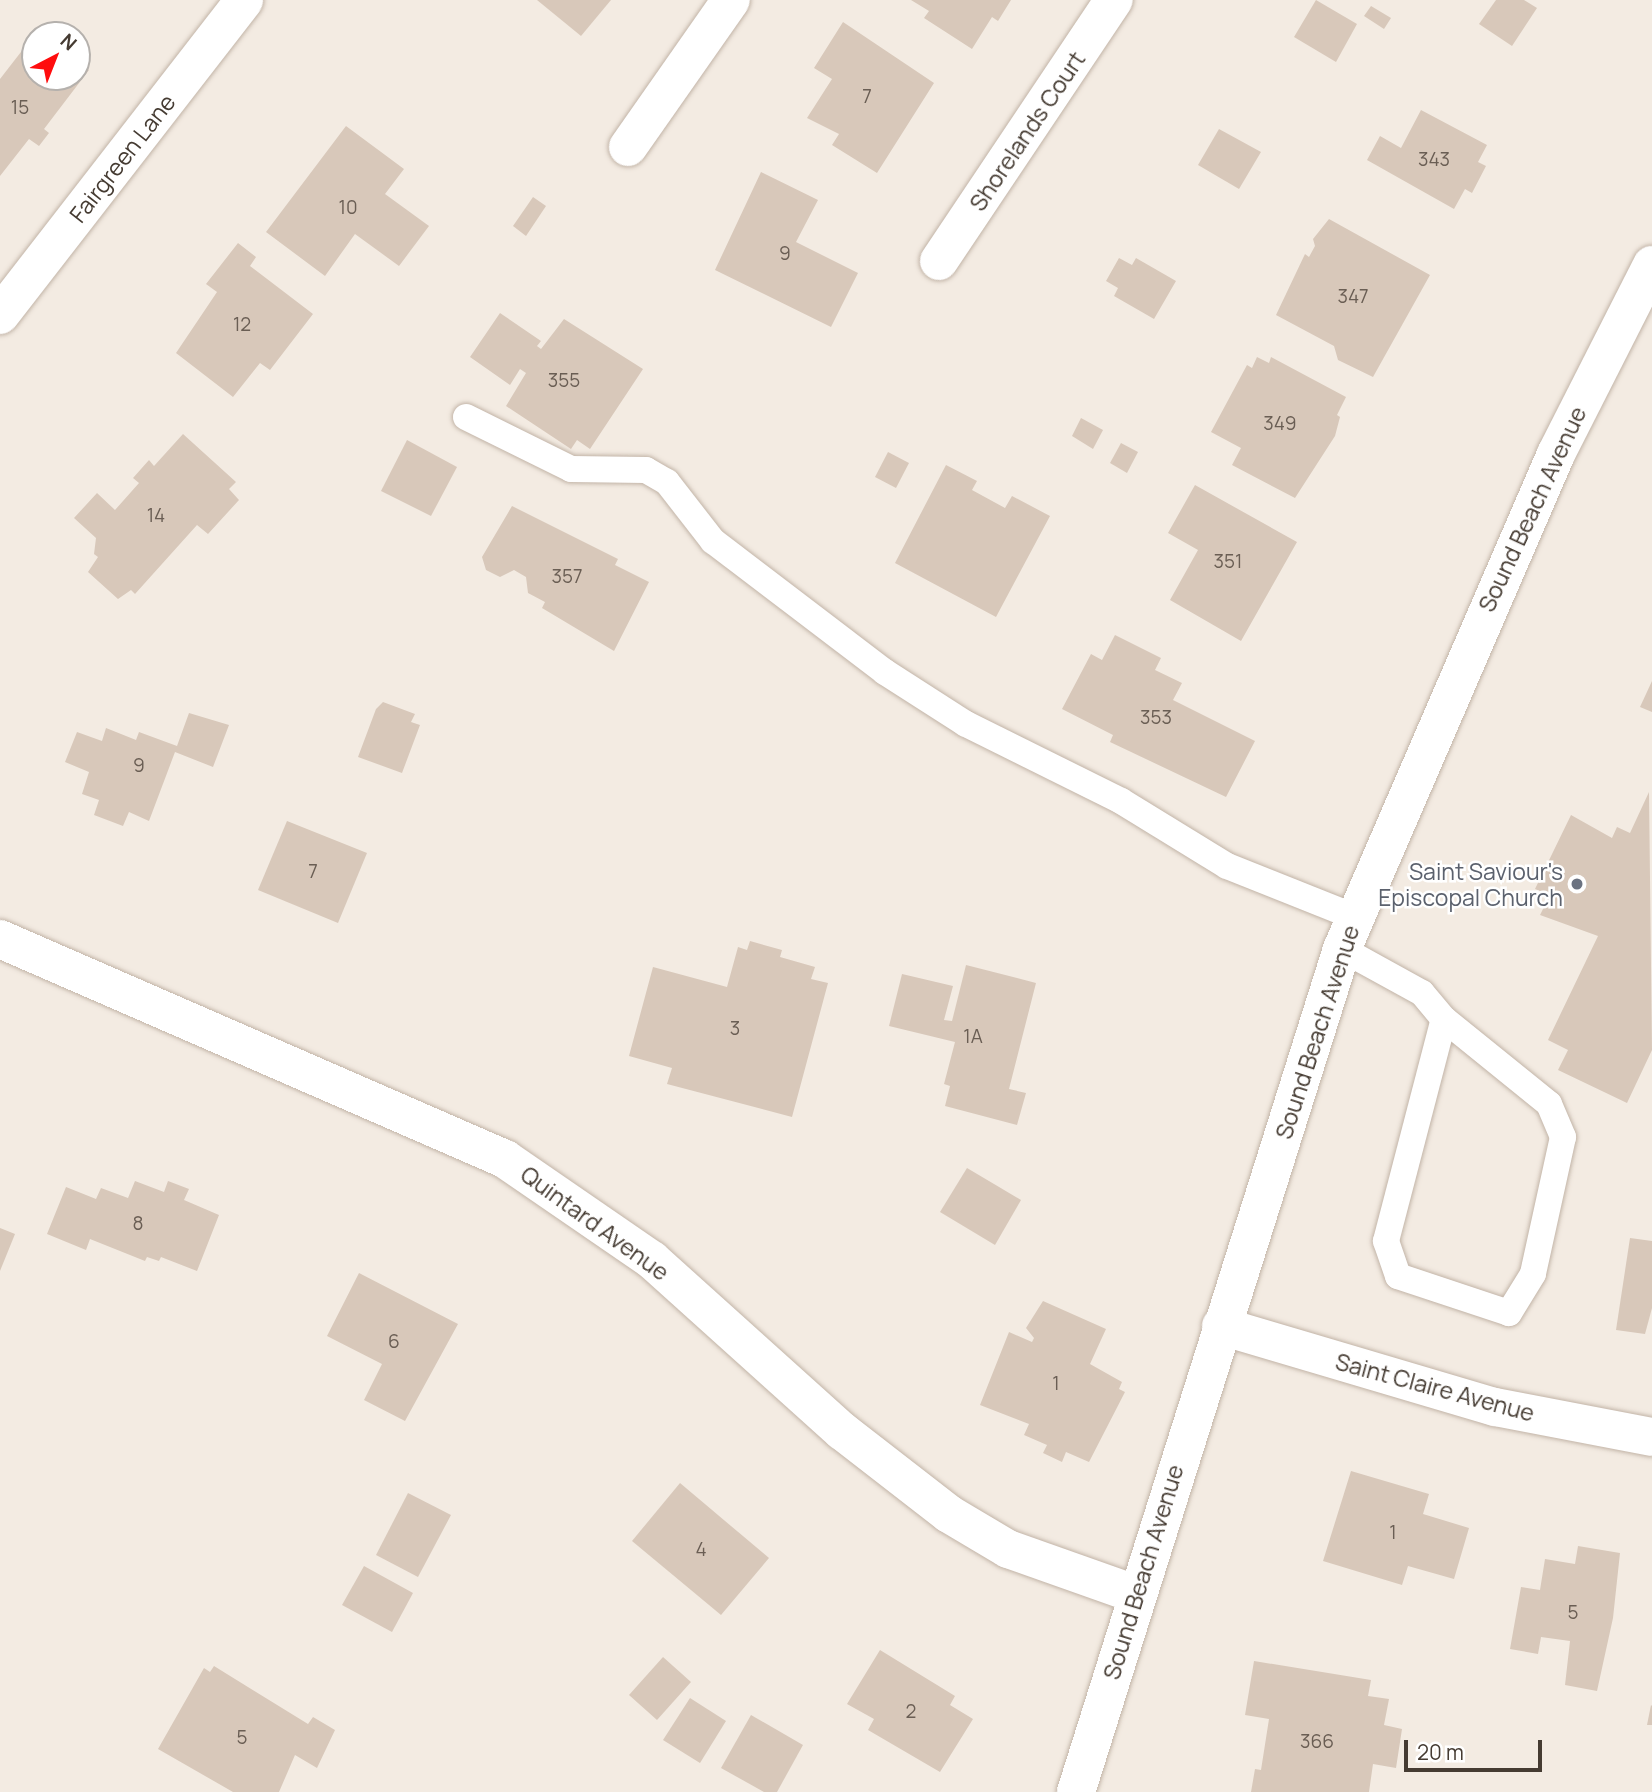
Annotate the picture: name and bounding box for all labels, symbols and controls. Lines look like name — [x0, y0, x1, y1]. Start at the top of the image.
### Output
north arrow — [21, 21, 91, 91]
text: N — [55, 28, 82, 56]
street label: Shorelands Court — [963, 46, 1091, 216]
house number: 7 — [862, 86, 872, 108]
street label: Fairgreen Lane — [63, 88, 181, 228]
house number: 15 — [11, 97, 29, 119]
house number: 343 — [1418, 149, 1450, 171]
house number: 10 — [339, 197, 357, 219]
house number: 9 — [779, 243, 791, 265]
house number: 347 — [1337, 286, 1369, 308]
house number: 12 — [233, 314, 251, 336]
house number: 355 — [548, 370, 580, 392]
street label: Sound Beach Avenue — [1472, 402, 1592, 616]
house number: 349 — [1263, 413, 1297, 435]
house number: 14 — [147, 505, 165, 527]
house number: 351 — [1214, 551, 1242, 573]
house number: 357 — [551, 566, 583, 588]
house number: 353 — [1140, 707, 1172, 729]
house number: 9 — [133, 755, 145, 777]
place label: Saint Saviour's Episcopal Church — [1378, 857, 1563, 911]
house number: 7 — [308, 861, 318, 883]
marker: Saint Saviour's Episcopal Church — [1569, 876, 1585, 892]
street label: Sound Beach Avenue — [1269, 922, 1365, 1142]
house number: 3 — [730, 1018, 740, 1040]
house number: 1A — [963, 1026, 983, 1048]
street label: Quintard Avenue — [516, 1160, 674, 1286]
house number: 8 — [132, 1213, 144, 1235]
house number: 6 — [388, 1331, 400, 1353]
street label: Saint Claire Avenue — [1333, 1347, 1537, 1427]
house number: 1 — [1052, 1373, 1060, 1395]
street label: Sound Beach Avenue — [1097, 1461, 1189, 1683]
house number: 1 — [1389, 1522, 1397, 1544]
house number: 4 — [695, 1539, 707, 1561]
house number: 5 — [1568, 1602, 1578, 1624]
house number: 2 — [906, 1701, 916, 1723]
scale bar — [1407, 1726, 1545, 1770]
house number: 5 — [237, 1727, 247, 1749]
house number: 366 — [1300, 1731, 1334, 1753]
text: 20 m — [1417, 1738, 1464, 1766]

